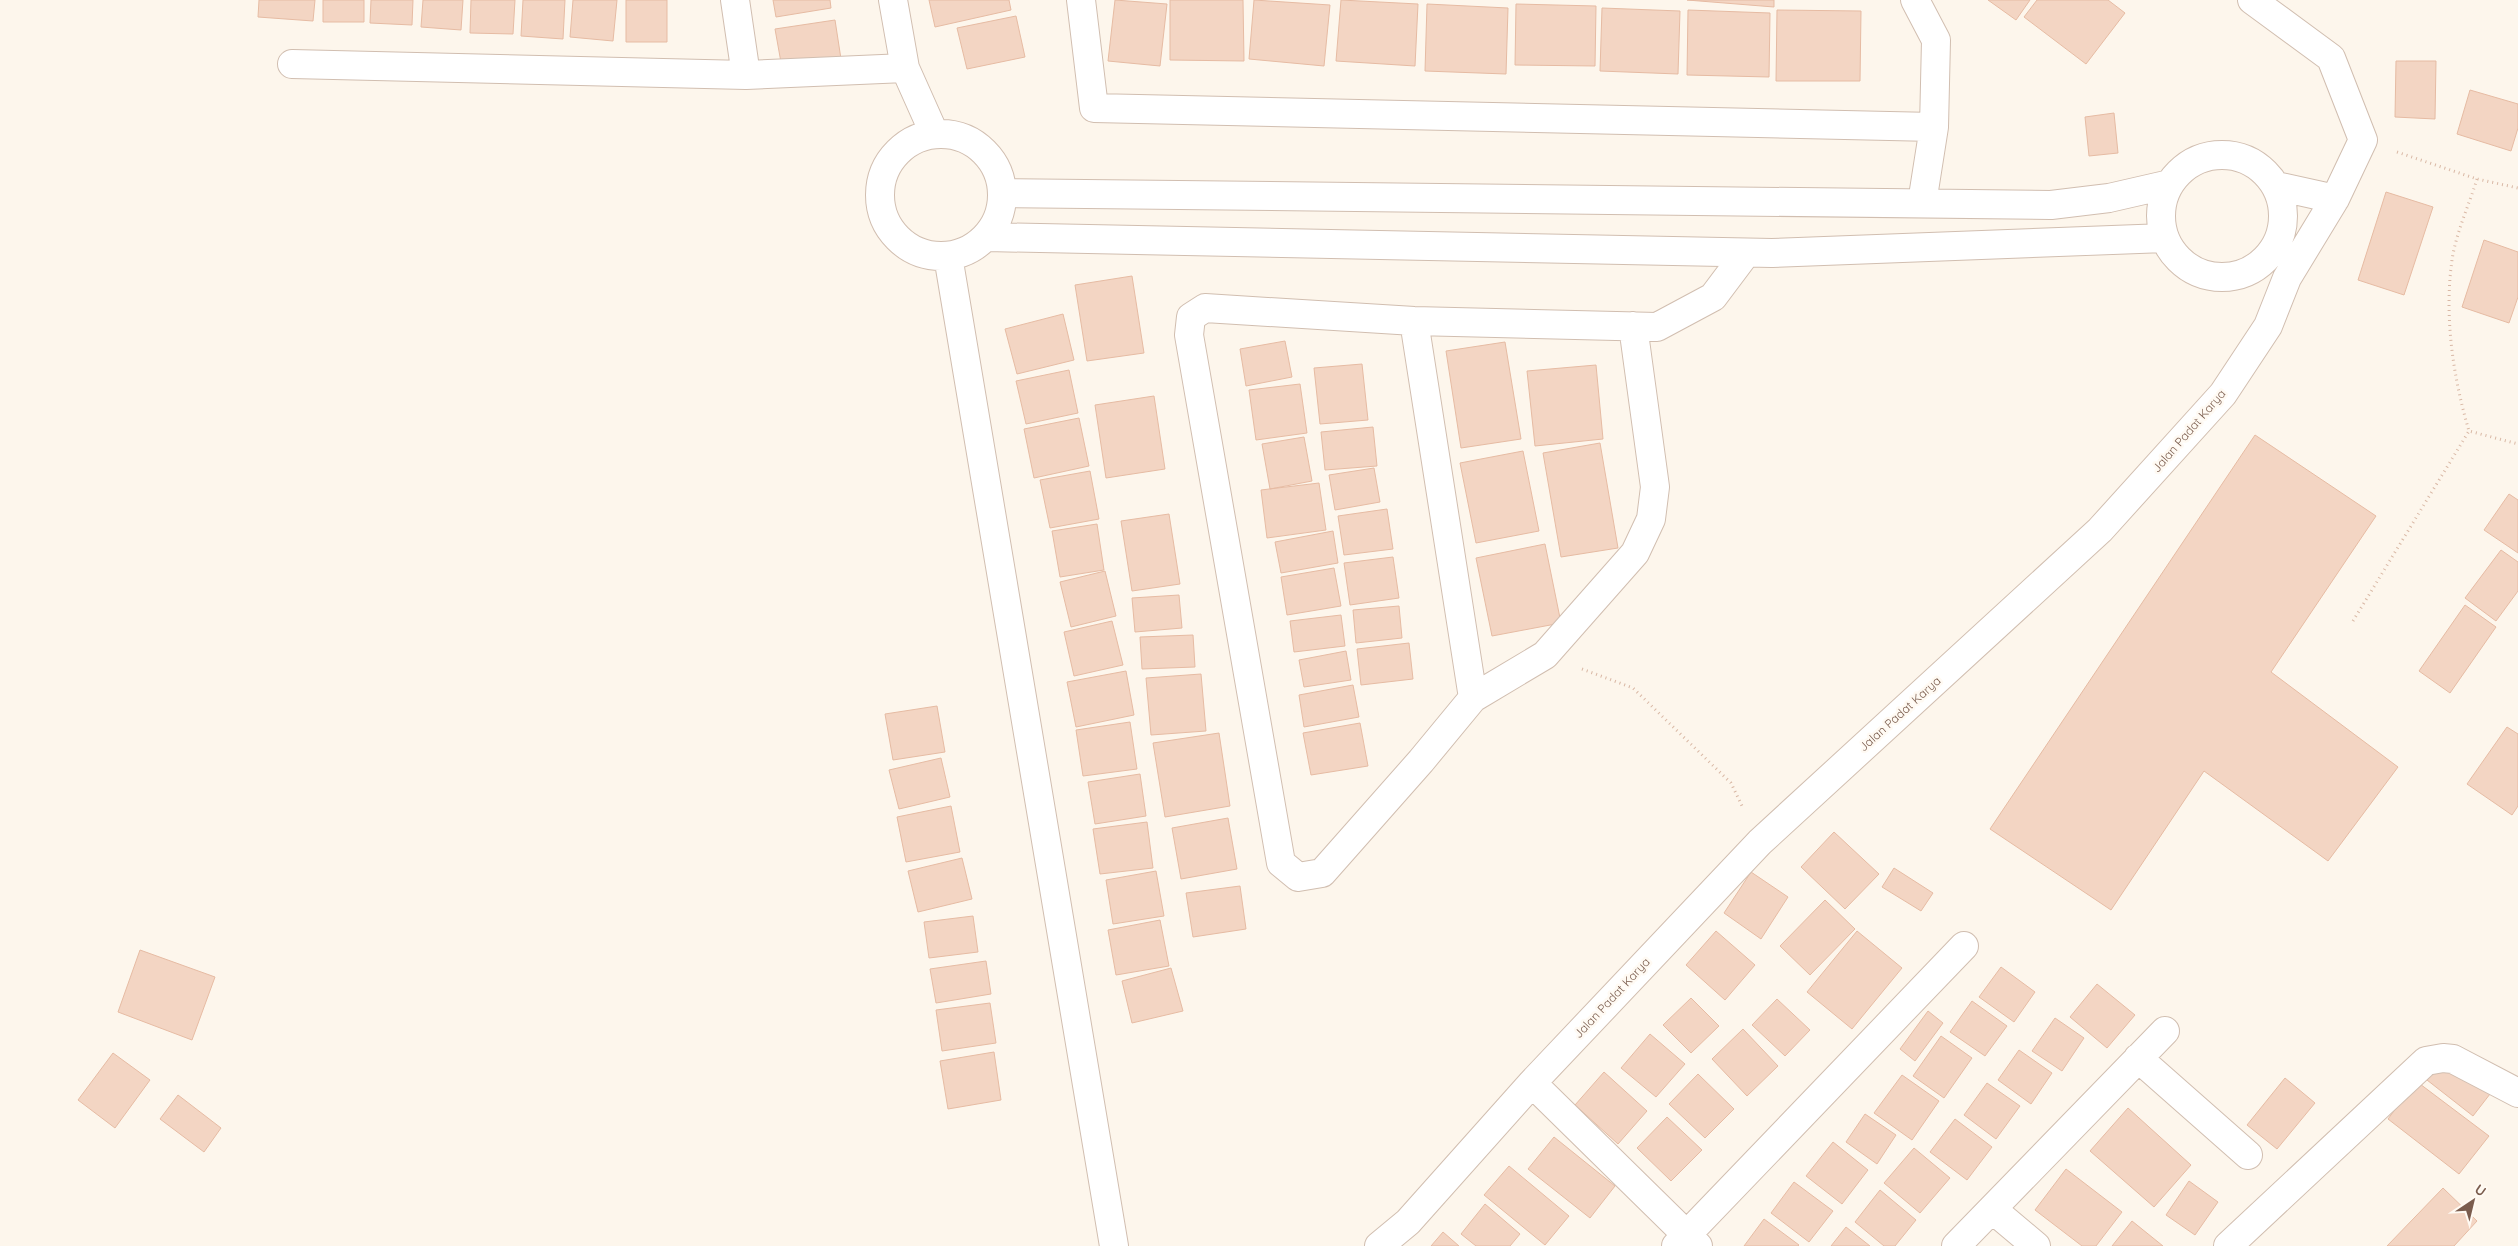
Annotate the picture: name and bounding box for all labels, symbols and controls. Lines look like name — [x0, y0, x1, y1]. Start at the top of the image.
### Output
street label: Jalan Padat Karya — [2149, 386, 2229, 475]
street label: Jalan Padat Karya — [1856, 673, 1944, 754]
street label: Jalan Padat Karya — [1570, 954, 1653, 1041]
north arrow — [2448, 1176, 2498, 1226]
text: U — [2471, 1180, 2490, 1201]

